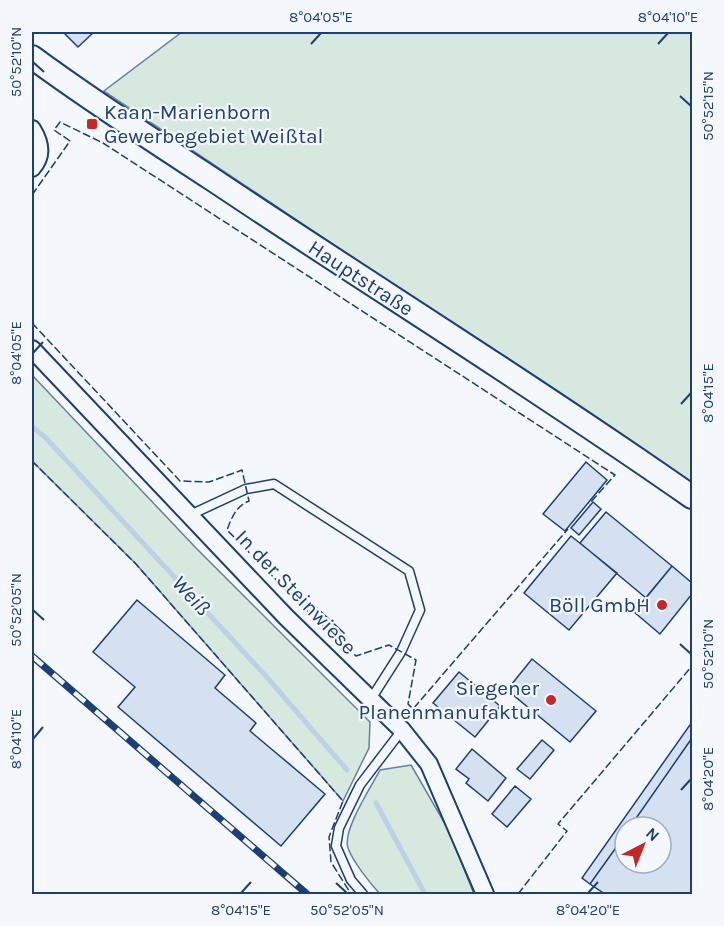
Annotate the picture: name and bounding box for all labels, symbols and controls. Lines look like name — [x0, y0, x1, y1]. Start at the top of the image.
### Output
text: 8°04'05"E — [289, 8, 353, 26]
text: 8°04'10"E — [638, 8, 698, 26]
text: 50°52'10"N — [7, 27, 25, 97]
text: 50°52'15"N — [699, 71, 717, 141]
place label: Kaan-Marienborn Gewerbegebiet Weißtal — [104, 100, 324, 148]
marker: Kaan-Marienborn Gewerbegebiet Weißtal — [85, 117, 99, 131]
street label: Hauptstraße — [304, 235, 418, 321]
text: 8°04'05"E — [7, 321, 25, 385]
text: 8°04'15"E — [699, 363, 717, 423]
street label: In der Steinwiese — [230, 525, 362, 659]
water label: Weiß — [166, 570, 216, 621]
text: 50°52'05"N — [7, 573, 25, 647]
place label: Böll GmbH — [549, 593, 650, 617]
marker: Böll GmbH — [655, 598, 669, 612]
text: 50°52'10"N — [699, 619, 717, 689]
place label: Siegener Planenmanufaktur — [358, 676, 539, 724]
marker: Siegener Planenmanufaktur — [544, 693, 558, 707]
text: 8°04'10"E — [7, 709, 25, 769]
text: 8°04'20"E — [699, 747, 717, 811]
north arrow — [613, 815, 673, 875]
text: N — [642, 823, 663, 845]
text: 8°04'15"E — [211, 901, 271, 919]
text: 50°52'05"N — [310, 901, 384, 919]
text: 8°04'20"E — [556, 901, 620, 919]

